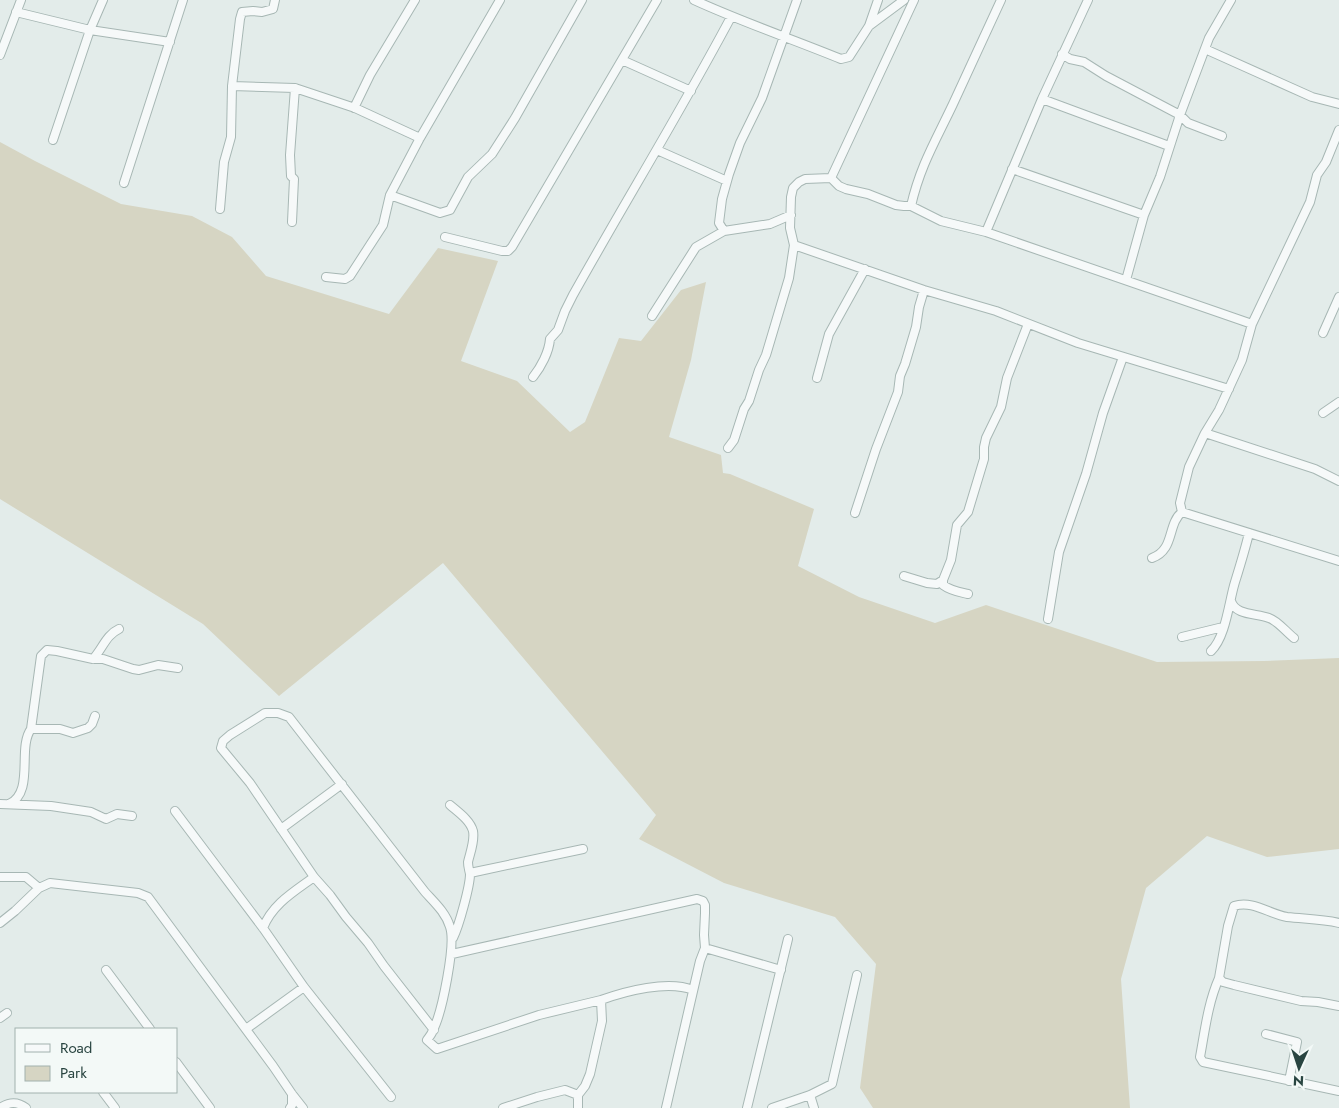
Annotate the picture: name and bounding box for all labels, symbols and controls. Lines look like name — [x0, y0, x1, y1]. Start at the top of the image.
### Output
legend — [15, 1028, 178, 1093]
text: Road — [60, 1037, 92, 1059]
north arrow — [1274, 1043, 1324, 1093]
text: Park — [60, 1062, 87, 1084]
text: N — [1292, 1071, 1304, 1091]

